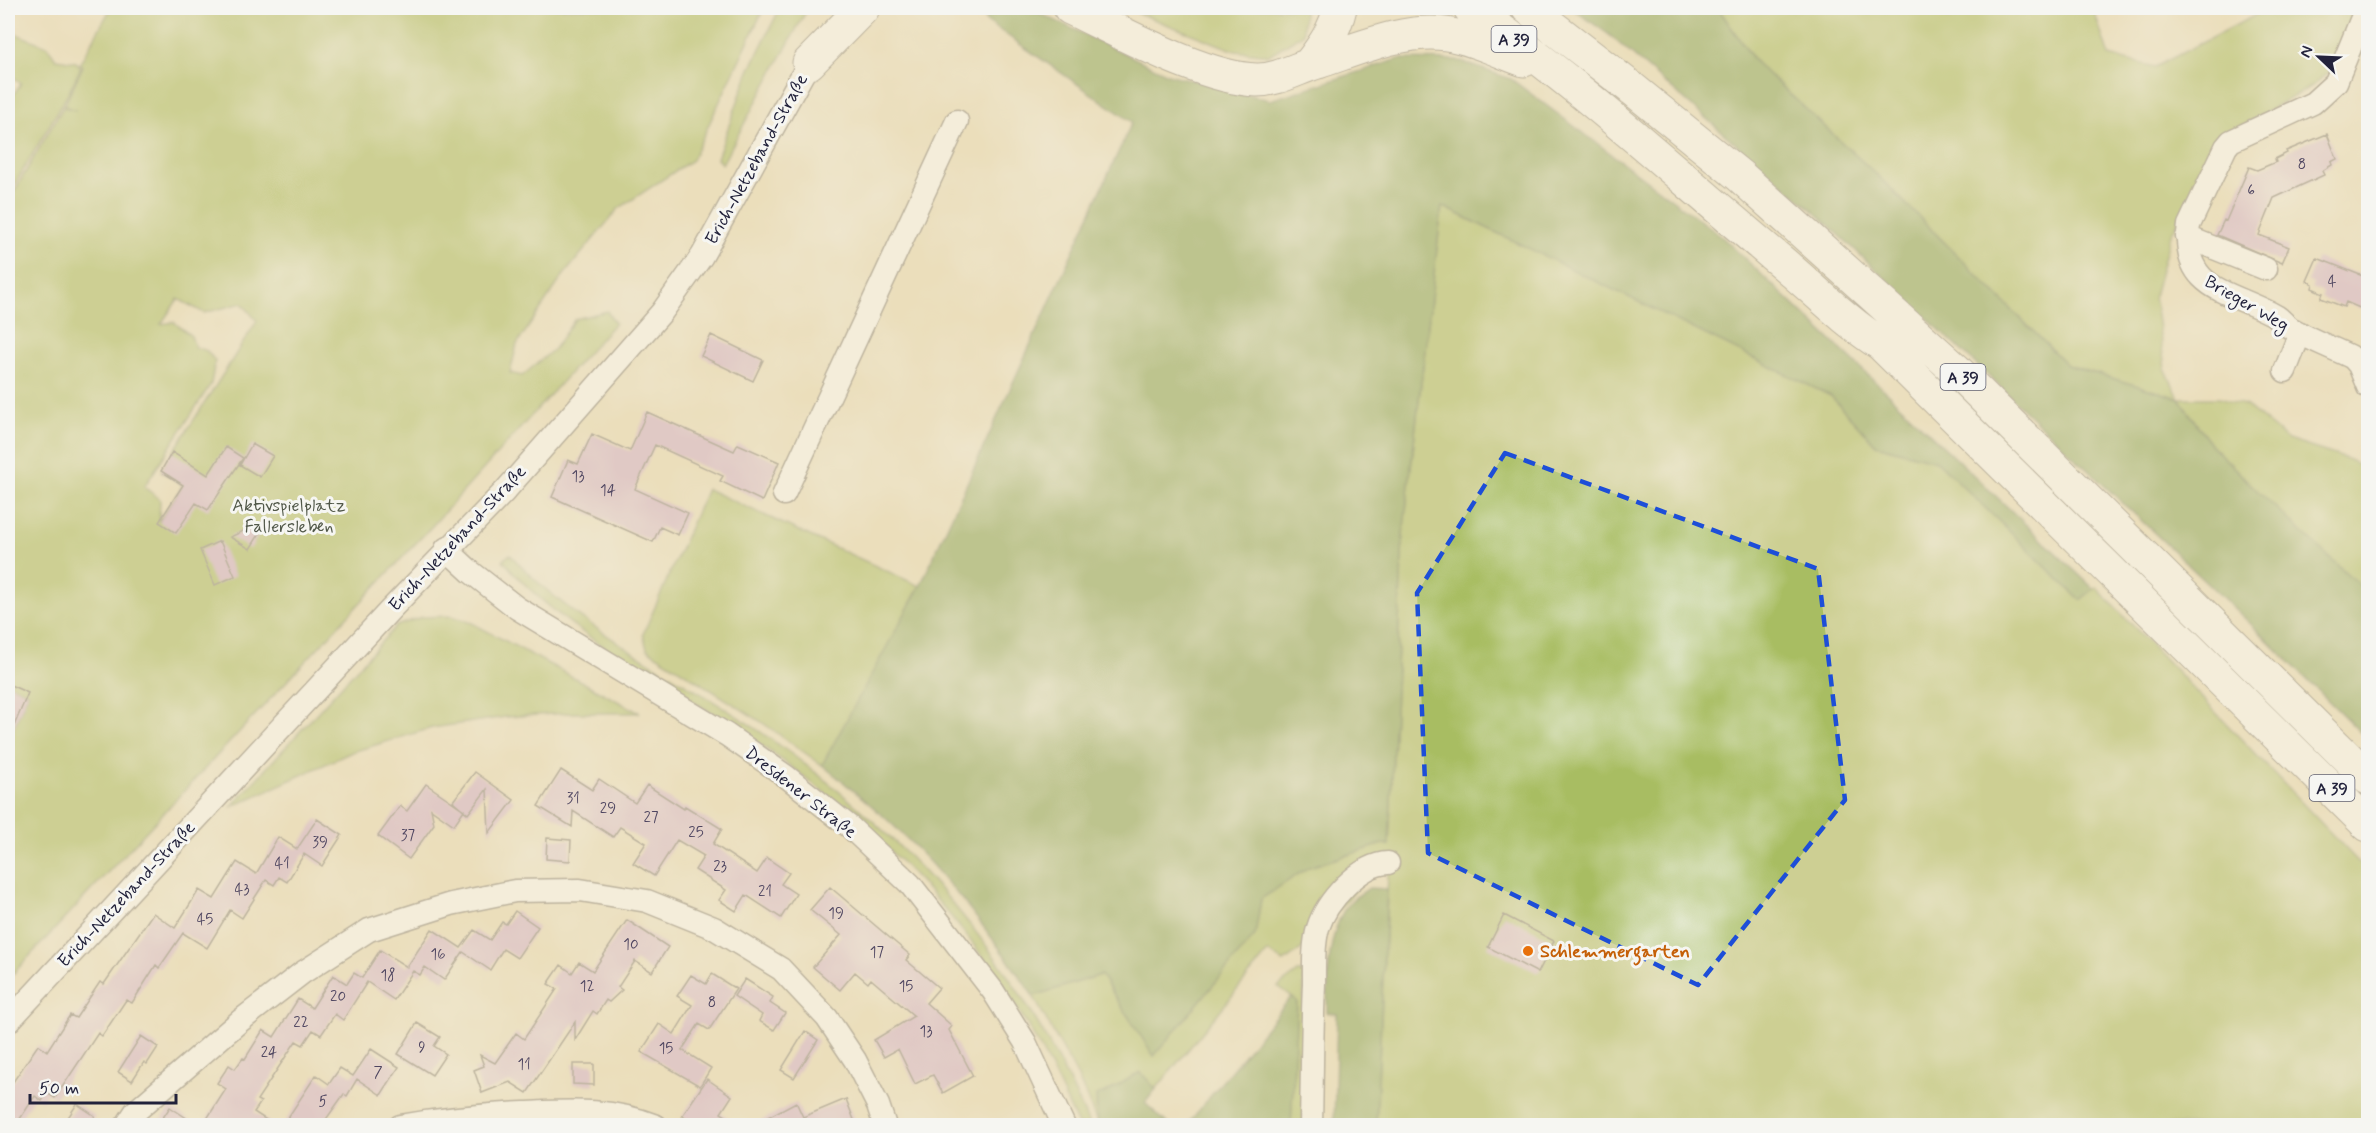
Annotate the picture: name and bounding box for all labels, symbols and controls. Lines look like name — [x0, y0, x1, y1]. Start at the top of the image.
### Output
road number: A 39 — [1492, 26, 1537, 52]
north arrow — [2289, 27, 2349, 87]
text: N — [2295, 43, 2318, 61]
street label: Erich-Netzeband-Straße — [700, 70, 814, 249]
house number: 8 — [2298, 155, 2306, 175]
house number: 6 — [2247, 181, 2255, 201]
street label: Brieger Weg — [2199, 270, 2293, 339]
house number: 4 — [2328, 272, 2337, 292]
road number: A 39 — [1940, 364, 1986, 390]
street label: Erich-Netzeband-Straße — [384, 460, 532, 617]
house number: 13 — [571, 467, 585, 487]
house number: 14 — [600, 481, 616, 501]
park label: Aktivspielplatz Fallersleben — [232, 494, 346, 539]
street label: Dresdener Straße — [739, 741, 861, 844]
road number: A 39 — [2310, 775, 2354, 801]
house number: 31 — [566, 789, 580, 809]
house number: 29 — [600, 799, 616, 819]
house number: 27 — [644, 808, 659, 828]
street label: Erich-Netzeband-Straße — [53, 816, 201, 973]
house number: 25 — [688, 823, 704, 843]
house number: 37 — [401, 826, 416, 846]
house number: 39 — [312, 833, 328, 853]
house number: 41 — [274, 854, 290, 874]
house number: 23 — [713, 857, 727, 877]
house number: 43 — [234, 880, 250, 900]
house number: 21 — [758, 882, 772, 902]
house number: 19 — [828, 904, 844, 924]
house number: 45 — [197, 910, 213, 930]
house number: 10 — [623, 935, 639, 955]
place label: Schlemmergarten — [1540, 940, 1690, 966]
house number: 17 — [870, 943, 885, 963]
marker: Schlemmergarten — [1521, 944, 1535, 958]
house number: 16 — [430, 945, 446, 965]
house number: 18 — [381, 966, 395, 986]
house number: 12 — [580, 977, 594, 997]
house number: 15 — [899, 977, 913, 997]
house number: 20 — [330, 987, 346, 1007]
house number: 8 — [708, 993, 716, 1013]
house number: 22 — [293, 1013, 309, 1033]
house number: 13 — [919, 1022, 933, 1042]
house number: 9 — [418, 1038, 426, 1058]
house number: 15 — [659, 1039, 673, 1059]
house number: 24 — [261, 1043, 277, 1063]
house number: 11 — [517, 1055, 531, 1075]
house number: 7 — [373, 1063, 383, 1083]
scale bar — [30, 1067, 176, 1105]
text: 50 m — [39, 1077, 79, 1101]
house number: 5 — [318, 1092, 328, 1112]

